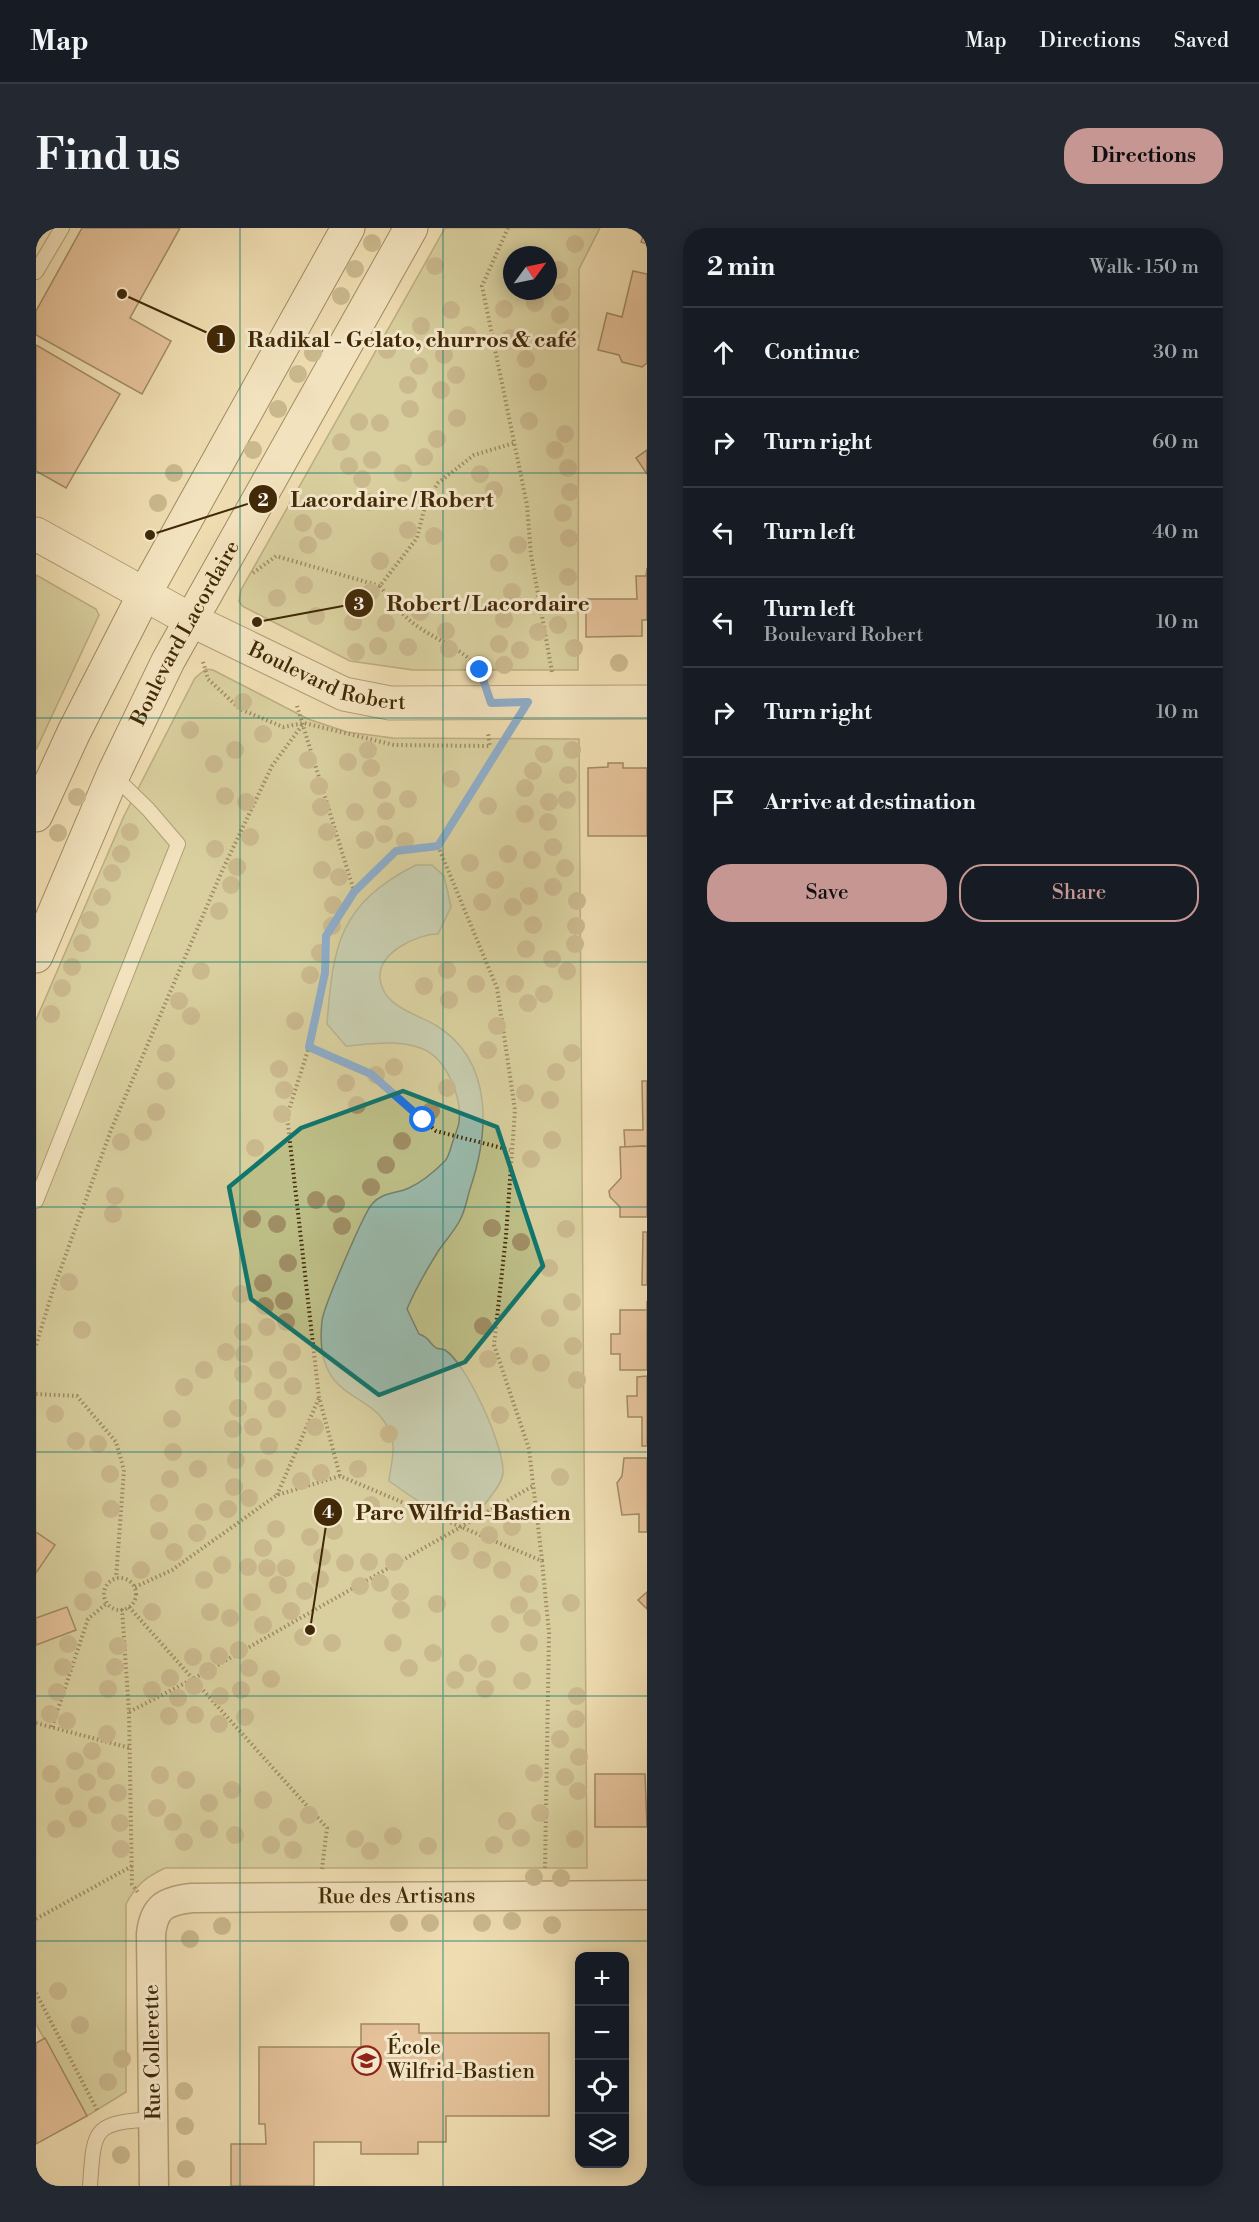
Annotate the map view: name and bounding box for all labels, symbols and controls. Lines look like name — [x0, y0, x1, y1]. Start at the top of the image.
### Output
text: Map — [30, 24, 89, 59]
text: Map — [965, 28, 1007, 54]
text: Directions — [1040, 28, 1141, 54]
text: Saved — [1174, 28, 1229, 54]
button: Directions — [1064, 128, 1223, 184]
text: Find us — [36, 130, 180, 183]
north arrow — [503, 246, 557, 300]
text: 2 min — [707, 251, 775, 283]
text: Walk · 150 m — [1090, 255, 1199, 280]
callout: Radikal - Gelato, churros & café — [206, 319, 589, 359]
text: Radikal - Gelato, churros & café — [248, 327, 577, 354]
text: 1 — [217, 329, 226, 352]
icon: ahead — [707, 336, 740, 369]
text: Continue — [764, 339, 860, 366]
text: 30 m — [1153, 340, 1199, 365]
icon: right — [707, 426, 740, 459]
text: Turn right — [764, 429, 872, 456]
text: 60 m — [1152, 430, 1199, 455]
callout: Lacordaire / Robert — [248, 479, 505, 519]
text: Lacordaire / Robert — [290, 487, 494, 514]
text: 2 — [257, 489, 269, 512]
icon: left — [707, 516, 740, 549]
text: Turn left — [764, 519, 855, 546]
text: 40 m — [1152, 520, 1199, 545]
street label: Boulevard Lacordaire — [125, 536, 246, 731]
callout: Robert / Lacordaire — [344, 583, 601, 623]
text: Robert / Lacordaire — [386, 591, 590, 618]
text: 3 — [354, 593, 365, 616]
text: Turn left — [764, 596, 855, 623]
icon: left — [707, 606, 740, 639]
text: 10 m — [1156, 610, 1199, 635]
text: Boulevard Robert — [764, 623, 923, 648]
street label: Boulevard Robert — [243, 636, 406, 716]
route end — [466, 656, 492, 682]
icon: right — [707, 696, 740, 729]
text: Turn right — [764, 699, 872, 726]
text: 10 m — [1156, 700, 1199, 725]
icon: arrive — [707, 786, 740, 819]
text: Arrive at destination — [764, 789, 976, 816]
button: Save — [707, 864, 947, 922]
button: Share — [959, 864, 1199, 922]
route start — [409, 1106, 435, 1132]
callout: Parc Wilfrid-Bastien — [313, 1492, 582, 1532]
text: Parc Wilfrid-Bastien — [356, 1500, 571, 1527]
text: 4 — [322, 1501, 334, 1524]
street label: Rue des Artisans — [318, 1883, 476, 1910]
map controls — [575, 1952, 629, 2168]
button: + — [575, 1952, 629, 2006]
street label: Rue Collerette — [139, 1984, 167, 2120]
button: − — [575, 2006, 629, 2060]
place label: École Wilfrid-Bastien — [386, 2033, 535, 2085]
school or university icon: École Wilfrid-Bastien — [350, 2044, 382, 2076]
button: locate — [575, 2060, 629, 2114]
button: layers — [575, 2114, 629, 2168]

